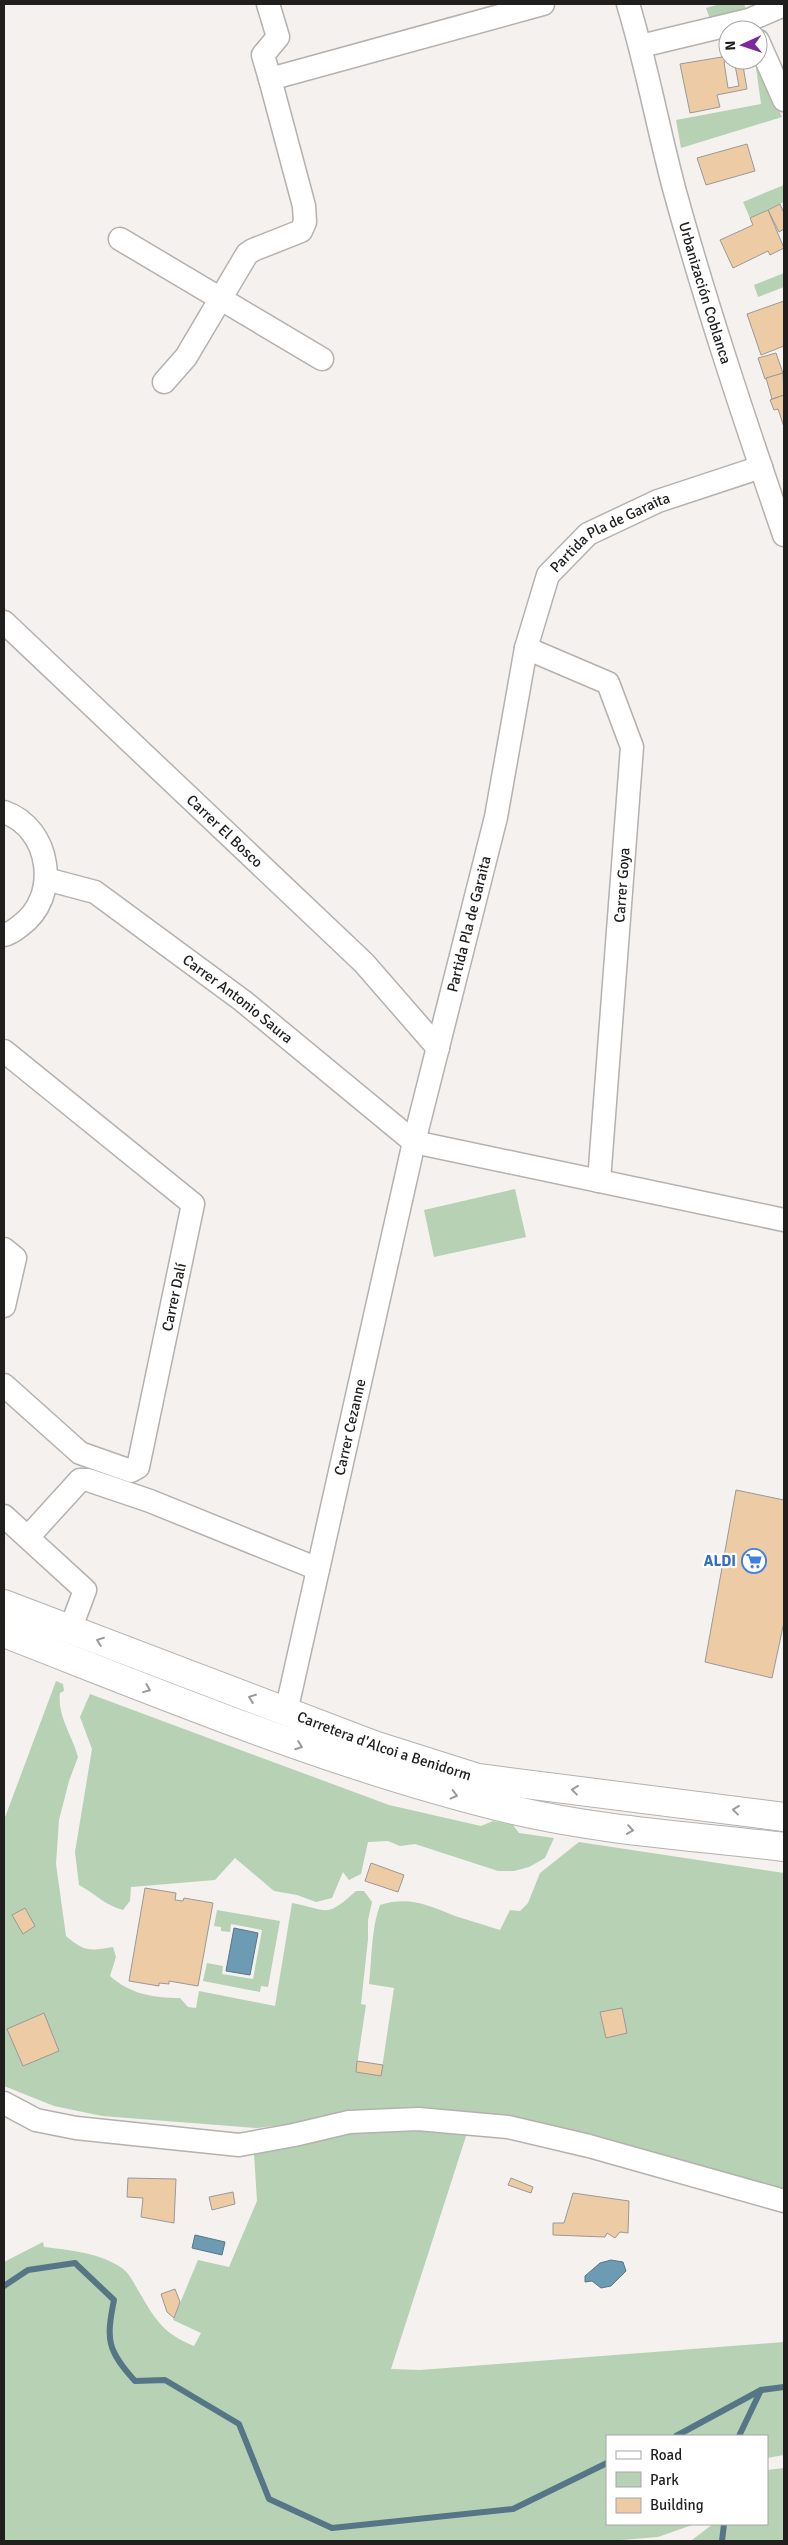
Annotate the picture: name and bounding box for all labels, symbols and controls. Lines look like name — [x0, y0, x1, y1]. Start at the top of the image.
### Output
north arrow — [718, 20, 768, 70]
text: N — [722, 40, 739, 51]
street label: Urbanización Coblanca — [675, 220, 735, 366]
street label: Partida Pla de Garaita — [546, 489, 672, 576]
street label: Carrer El Bosco — [183, 791, 267, 871]
street label: Carrer Goya — [610, 847, 634, 923]
street label: Partida Pla de Garaita — [443, 854, 495, 994]
street label: Carrer Antonio Saura — [179, 951, 296, 1047]
street label: Carrer Dalí — [158, 1261, 190, 1333]
street label: Carrer Cezanne — [330, 1377, 370, 1477]
supermarket icon: ALDI — [741, 1548, 767, 1574]
place label: ALDI — [704, 1552, 736, 1570]
one-way arrow — [96, 1637, 104, 1647]
one-way arrow — [142, 1683, 151, 1693]
one-way arrow — [248, 1694, 256, 1704]
street label: Carretera d'Alcoi a Benidorm — [294, 1708, 474, 1784]
one-way arrow — [294, 1740, 303, 1750]
one-way arrow — [570, 1785, 578, 1796]
one-way arrow — [449, 1789, 458, 1800]
one-way arrow — [732, 1806, 740, 1816]
one-way arrow — [626, 1825, 635, 1835]
legend — [606, 2435, 768, 2525]
text: Road — [650, 2446, 682, 2464]
text: Park — [650, 2471, 679, 2489]
text: Building — [650, 2496, 704, 2514]

